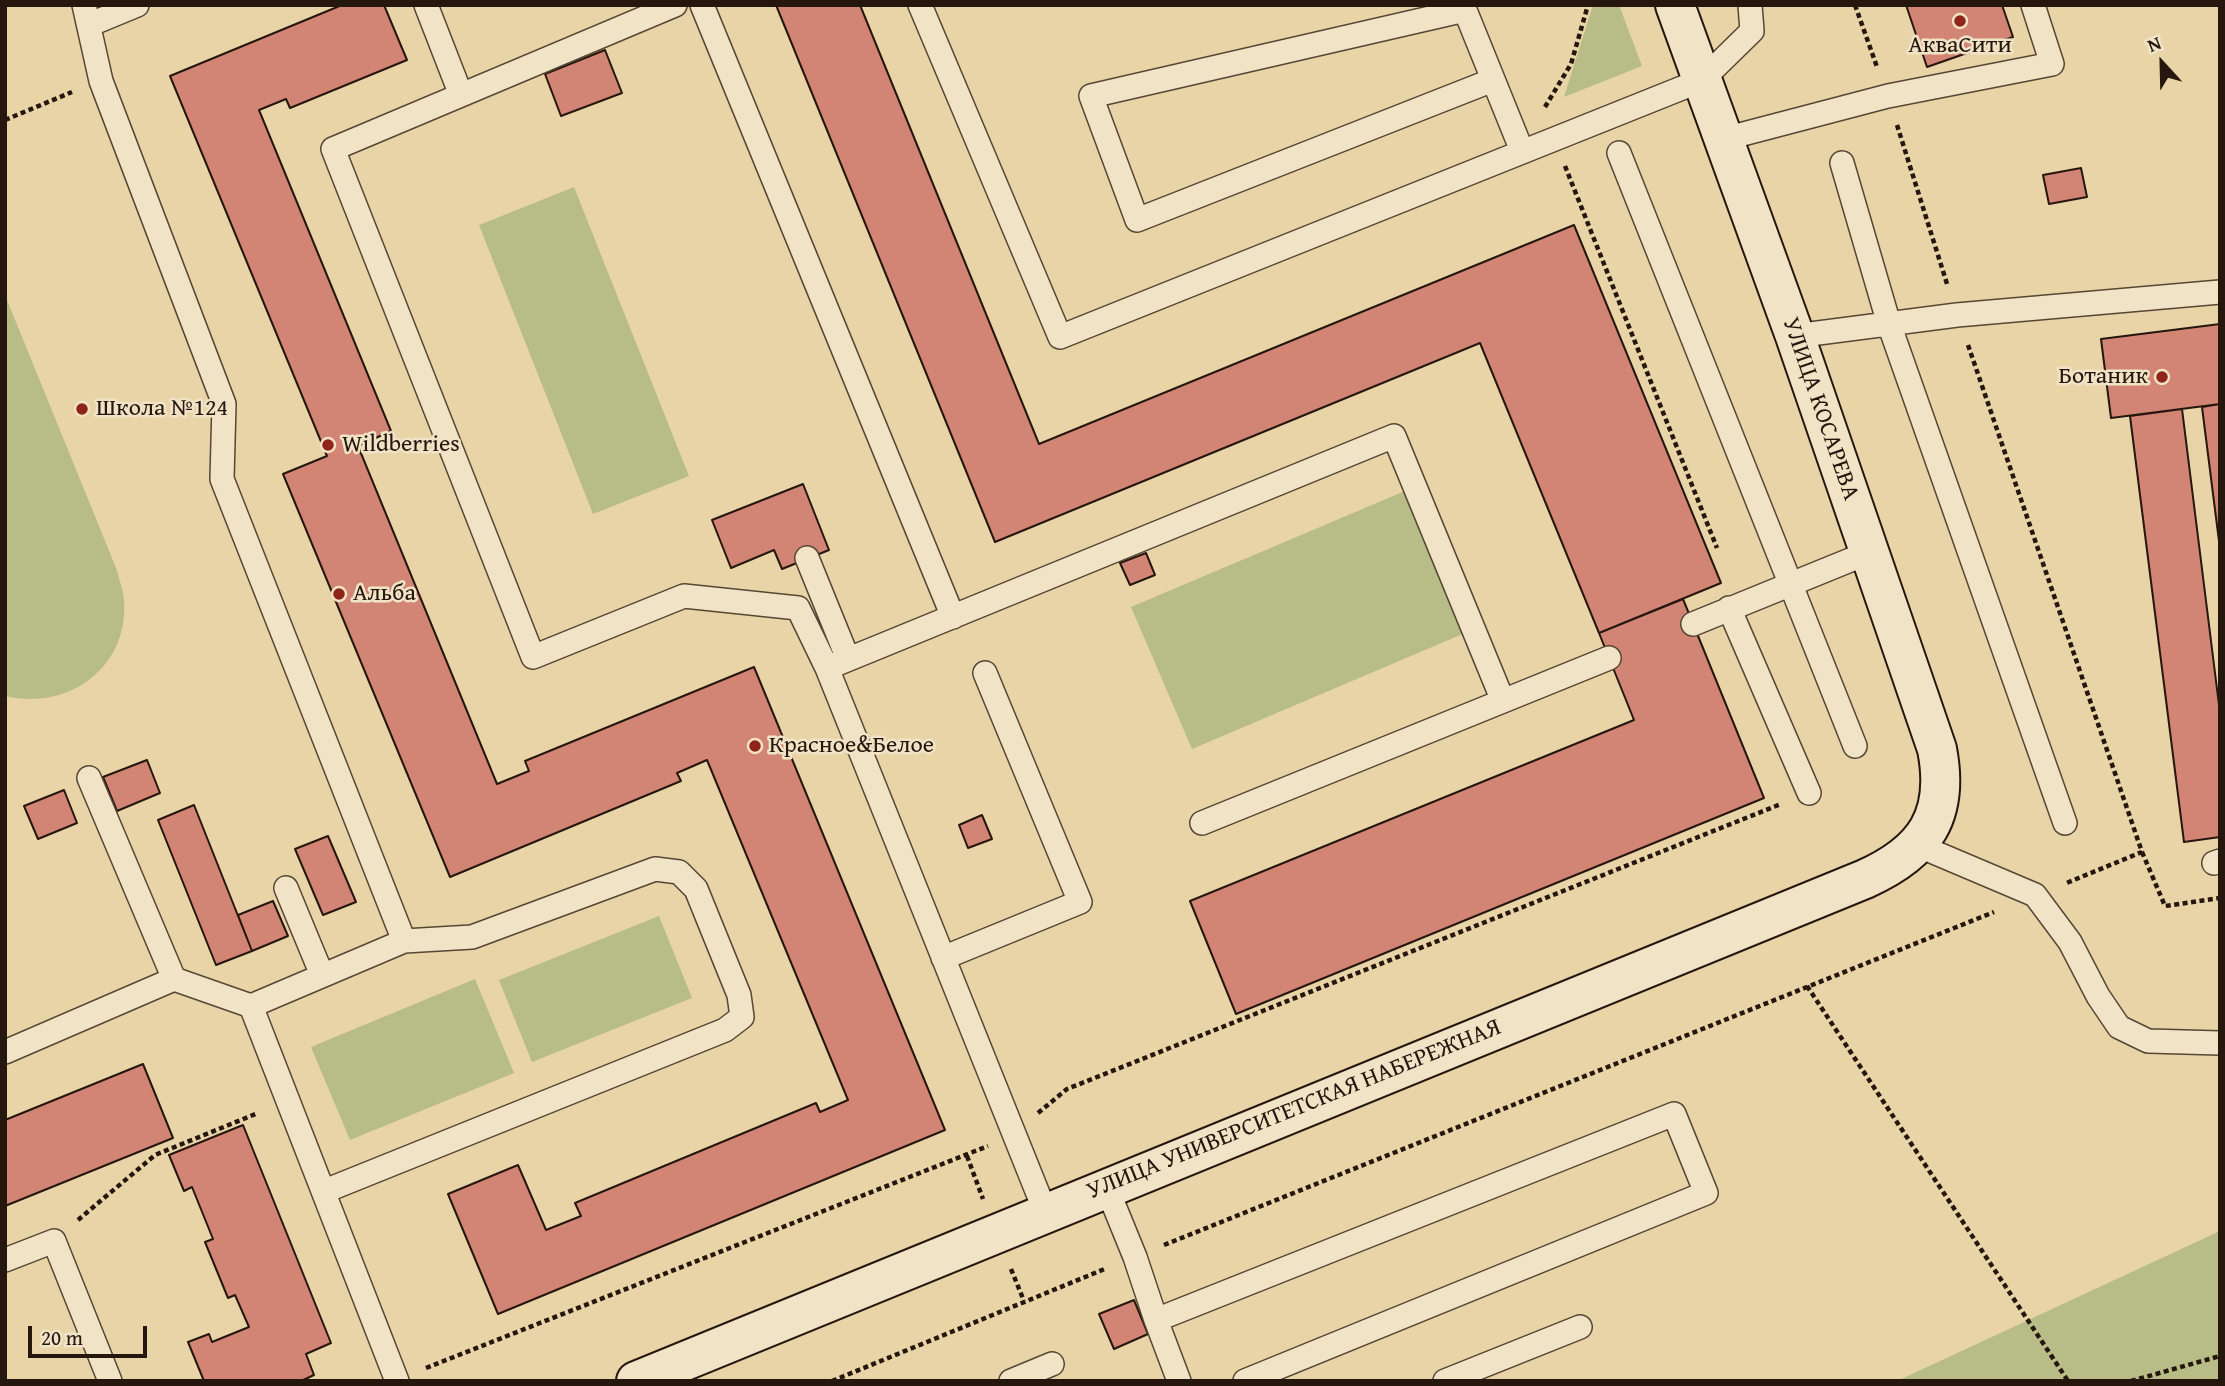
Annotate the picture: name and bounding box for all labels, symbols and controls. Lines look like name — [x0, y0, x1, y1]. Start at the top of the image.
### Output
marker: АкваСити — [1952, 13, 1968, 29]
north arrow — [2127, 28, 2197, 98]
text: N — [2143, 28, 2165, 59]
place label: АкваСити — [1908, 32, 2012, 60]
street label: УЛИЦА КОСАРЕВА — [1775, 314, 1865, 504]
place label: Ботаник — [2058, 363, 2148, 391]
marker: Ботаник — [2154, 369, 2170, 385]
place label: Школа №124 — [96, 395, 228, 423]
marker: Школа №124 — [74, 401, 90, 417]
place label: Wildberries — [342, 431, 460, 459]
marker: Wildberries — [320, 437, 336, 453]
place label: Альба — [353, 580, 416, 608]
marker: Альба — [331, 586, 347, 602]
place label: Красное&Белое — [769, 732, 934, 760]
marker: Красное&Белое — [747, 738, 763, 754]
street label: УЛИЦА УНИВЕРСИТЕТСКАЯ НАБЕРЕЖНАЯ — [1083, 1014, 1505, 1206]
scale bar — [32, 1312, 150, 1356]
text: 20 m — [41, 1322, 83, 1353]

